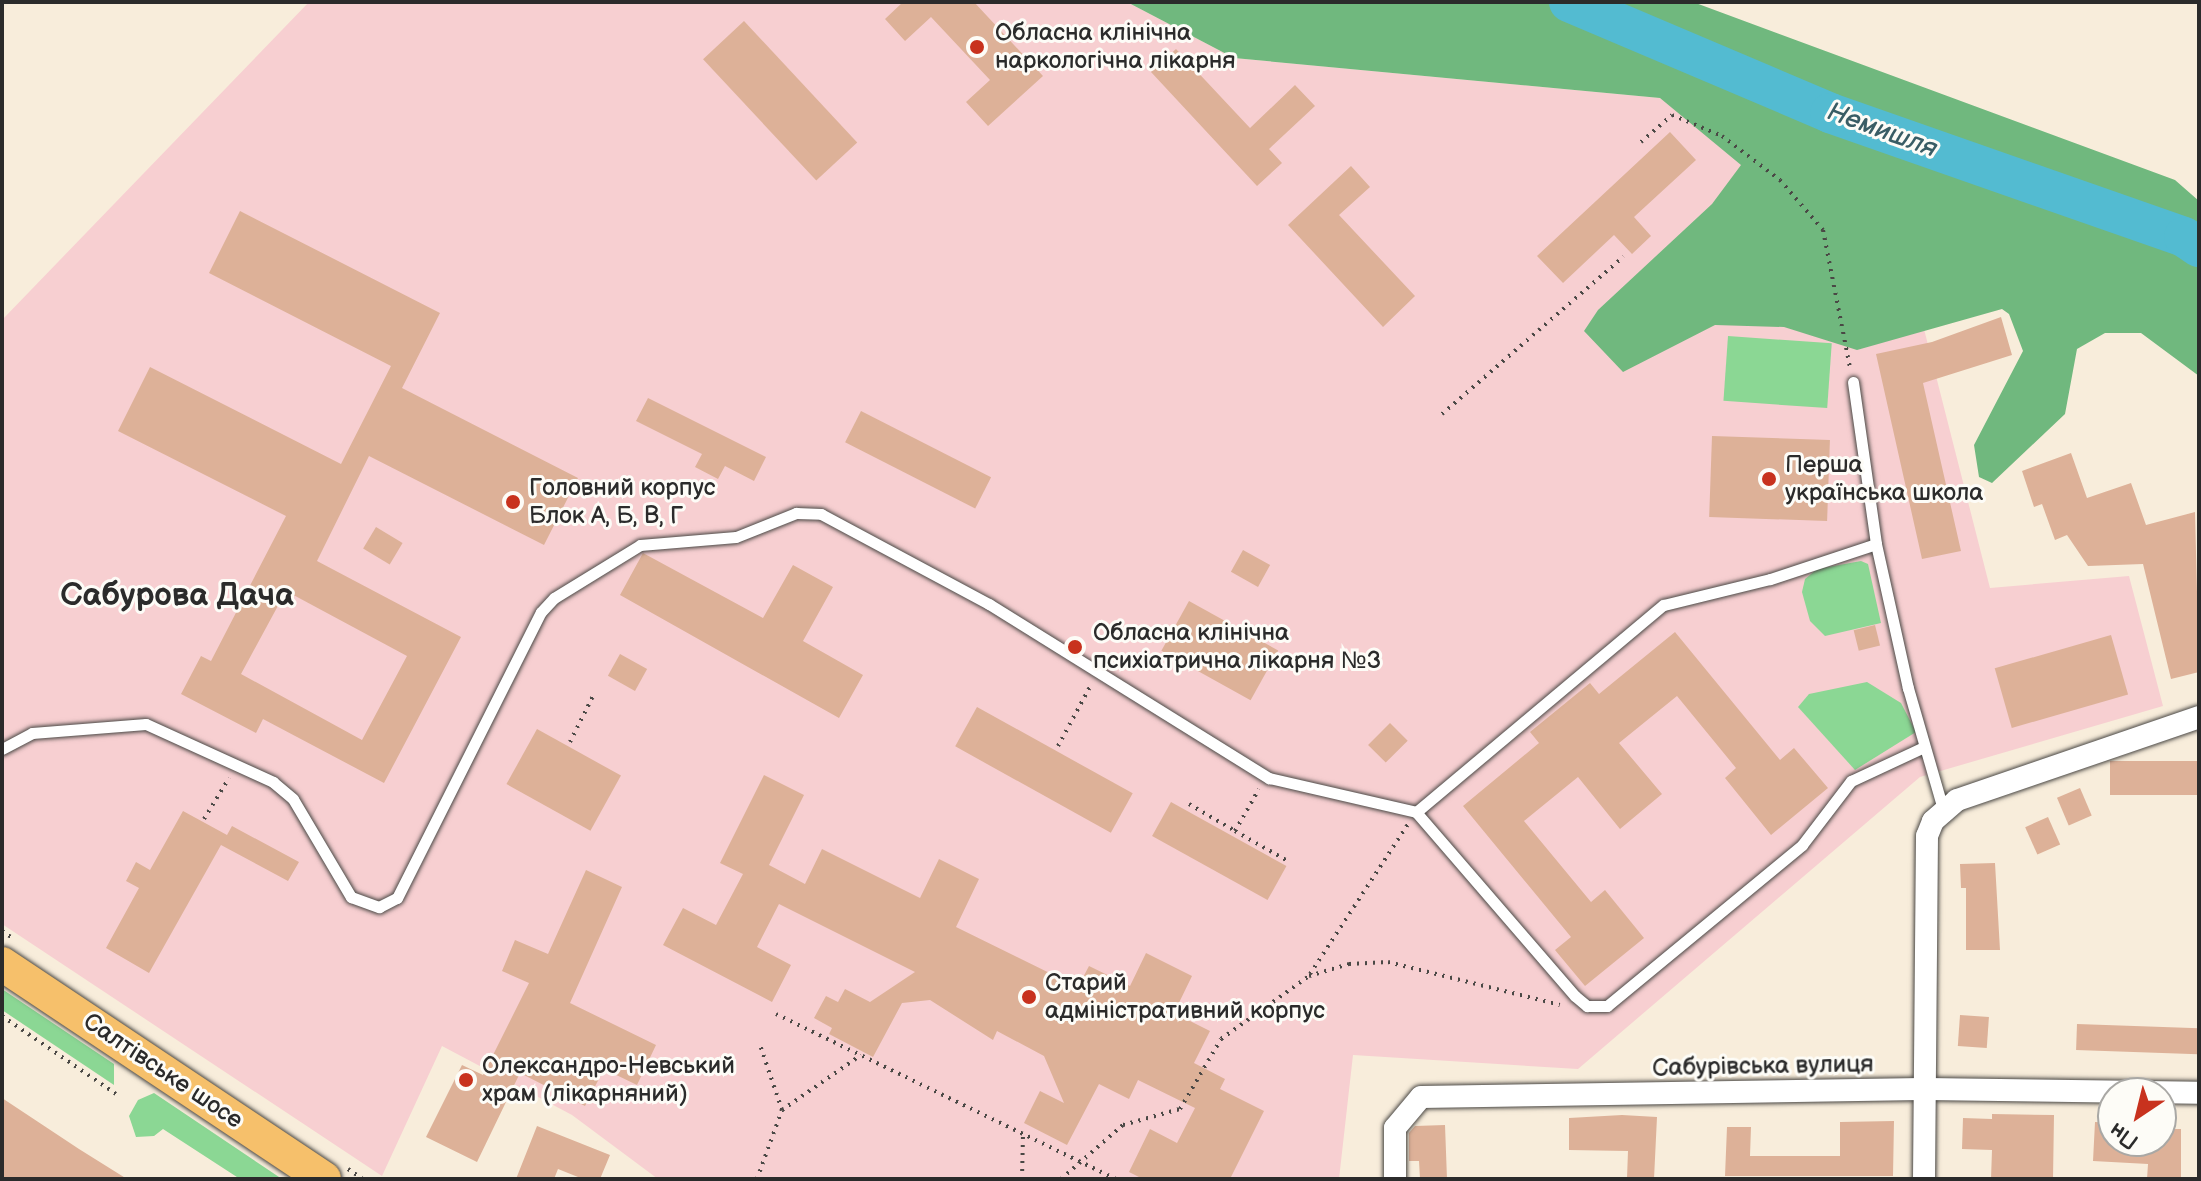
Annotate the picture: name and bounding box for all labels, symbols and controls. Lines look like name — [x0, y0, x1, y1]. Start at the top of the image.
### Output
place label: Обласна клінічна наркологічна лікарня — [995, 19, 1236, 75]
marker: Обласна клінічна наркологічна лікарня — [966, 36, 988, 58]
water label: Немишля — [1823, 97, 1941, 165]
place label: Перша українська школа — [1785, 451, 1983, 507]
marker: Перша українська школа — [1760, 470, 1778, 488]
place label: Головний корпус Блок А, Б, В, Г — [529, 474, 716, 530]
marker: Головний корпус Блок А, Б, В, Г — [504, 493, 522, 511]
district label: Сабурова Дача — [60, 577, 294, 615]
place label: Обласна клінічна психіатрична лікарня №3 — [1093, 619, 1381, 675]
marker: Обласна клінічна психіатрична лікарня №3 — [1064, 636, 1086, 658]
place label: Старий адміністративний корпус — [1045, 969, 1325, 1025]
marker: Старий адміністративний корпус — [1020, 988, 1038, 1006]
street label: Салтівське шосе — [78, 1007, 248, 1135]
street label: Сабурівська вулиця — [1652, 1050, 1874, 1082]
place label: Олександро-Невський храм (лікарняний) — [482, 1052, 735, 1108]
marker: Олександро-Невський храм (лікарняний) — [457, 1071, 475, 1089]
north arrow — [2097, 1077, 2177, 1157]
text: Пн — [2104, 1116, 2144, 1155]

